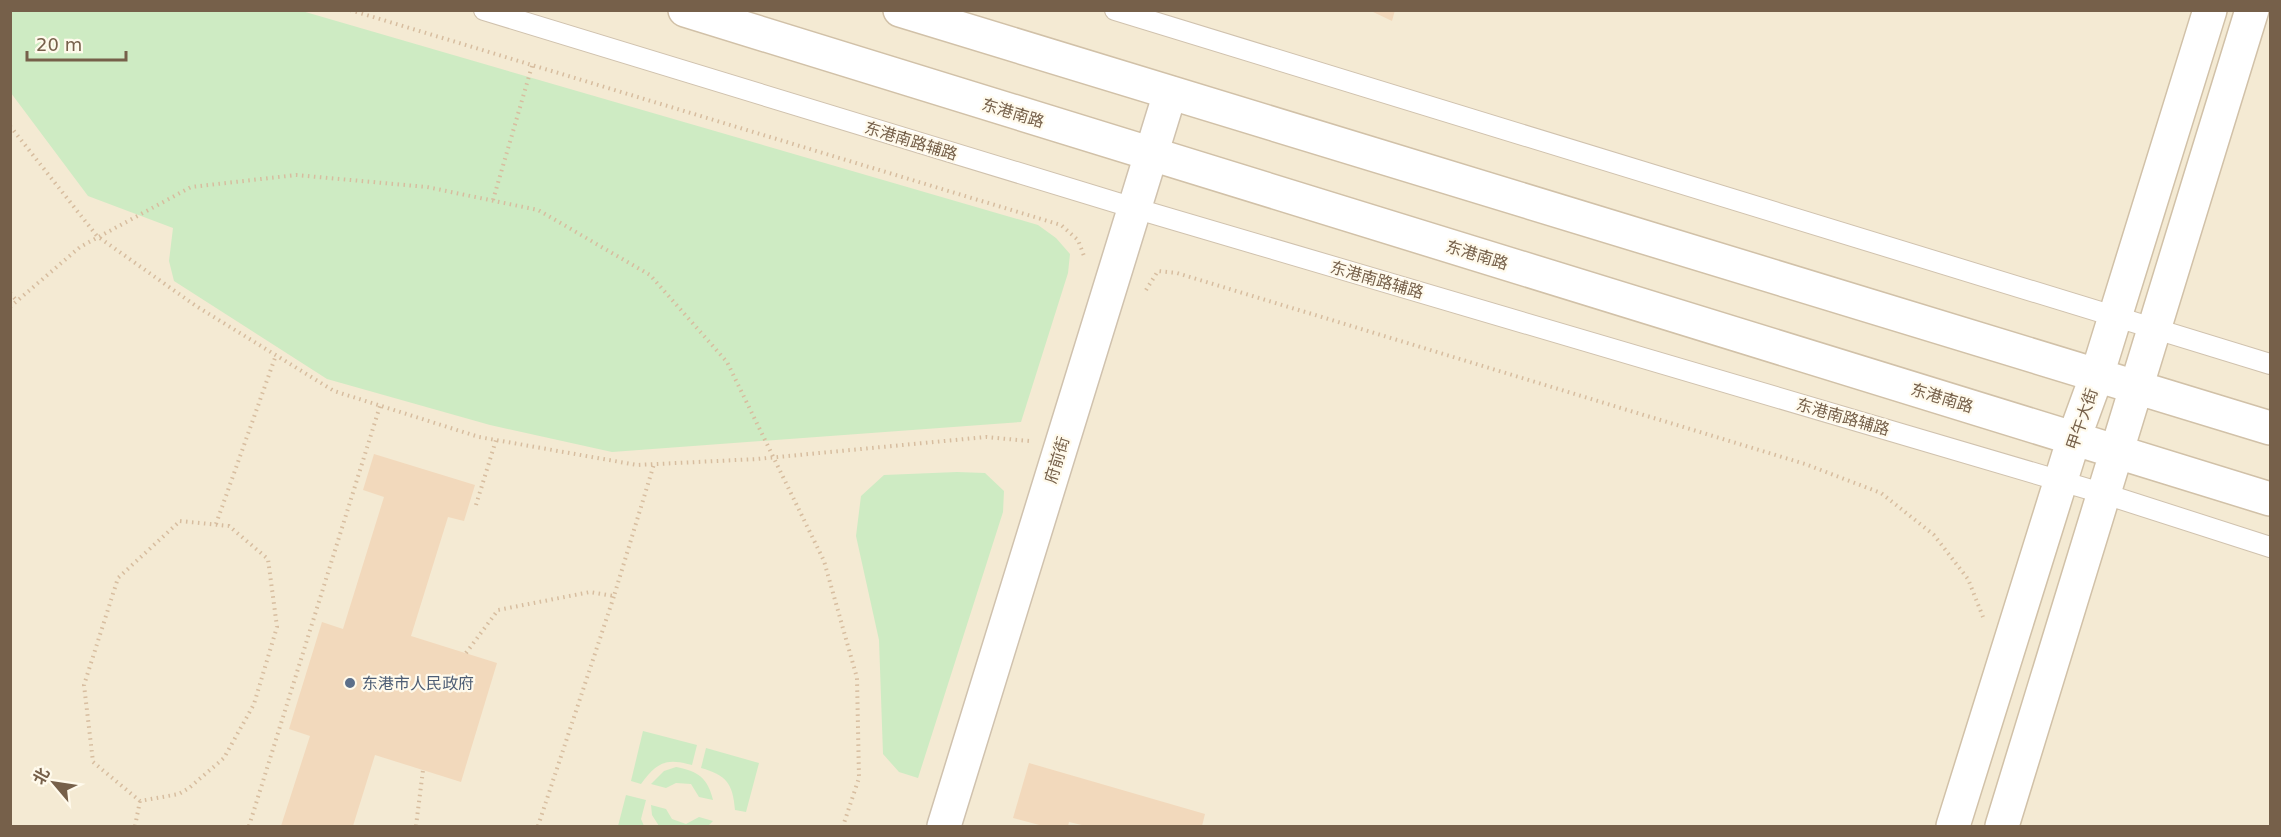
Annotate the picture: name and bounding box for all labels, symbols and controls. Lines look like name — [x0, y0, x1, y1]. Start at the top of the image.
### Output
scale bar — [27, 24, 126, 62]
text: 20 m — [36, 34, 82, 55]
street label: 东港南路 — [980, 95, 1046, 131]
street label: 东港南路辅路 — [862, 118, 960, 164]
street label: 东港南路 — [1444, 237, 1510, 273]
street label: 东港南路辅路 — [1328, 258, 1426, 302]
street label: 东港南路 — [1909, 380, 1975, 416]
street label: 甲午大街 — [2063, 386, 2101, 452]
street label: 东港南路辅路 — [1794, 395, 1892, 439]
street label: 府前街 — [1041, 434, 1073, 486]
place label: 东港市人民政府 — [362, 674, 474, 693]
marker: 东港市人民政府 — [343, 676, 357, 690]
north arrow — [24, 753, 84, 813]
text: 北 — [29, 764, 54, 788]

